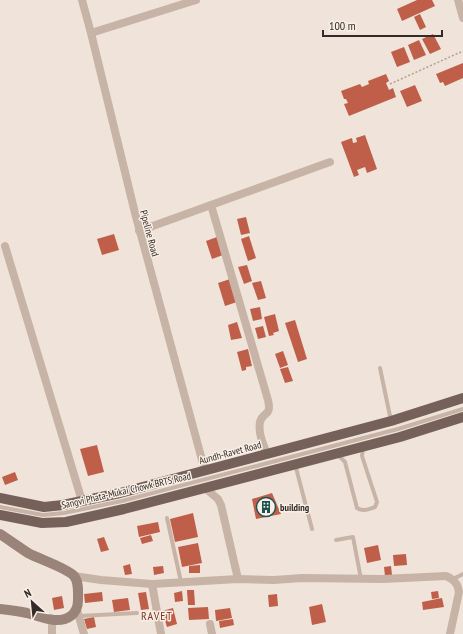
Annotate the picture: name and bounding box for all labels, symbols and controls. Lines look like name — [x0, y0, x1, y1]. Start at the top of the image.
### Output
scale bar — [323, 12, 442, 38]
text: 100 m — [329, 18, 356, 33]
street label: Pipeline Road — [137, 209, 162, 258]
street label: Aundh-Ravet Road — [198, 438, 263, 467]
street label: Sangvi Phata-Mukai Chowk BRTS Road — [60, 469, 192, 512]
building icon: building — [255, 496, 277, 518]
place label: building — [280, 501, 310, 514]
north arrow — [12, 582, 52, 622]
text: N — [22, 585, 33, 601]
district label: RAVET — [141, 608, 173, 623]

